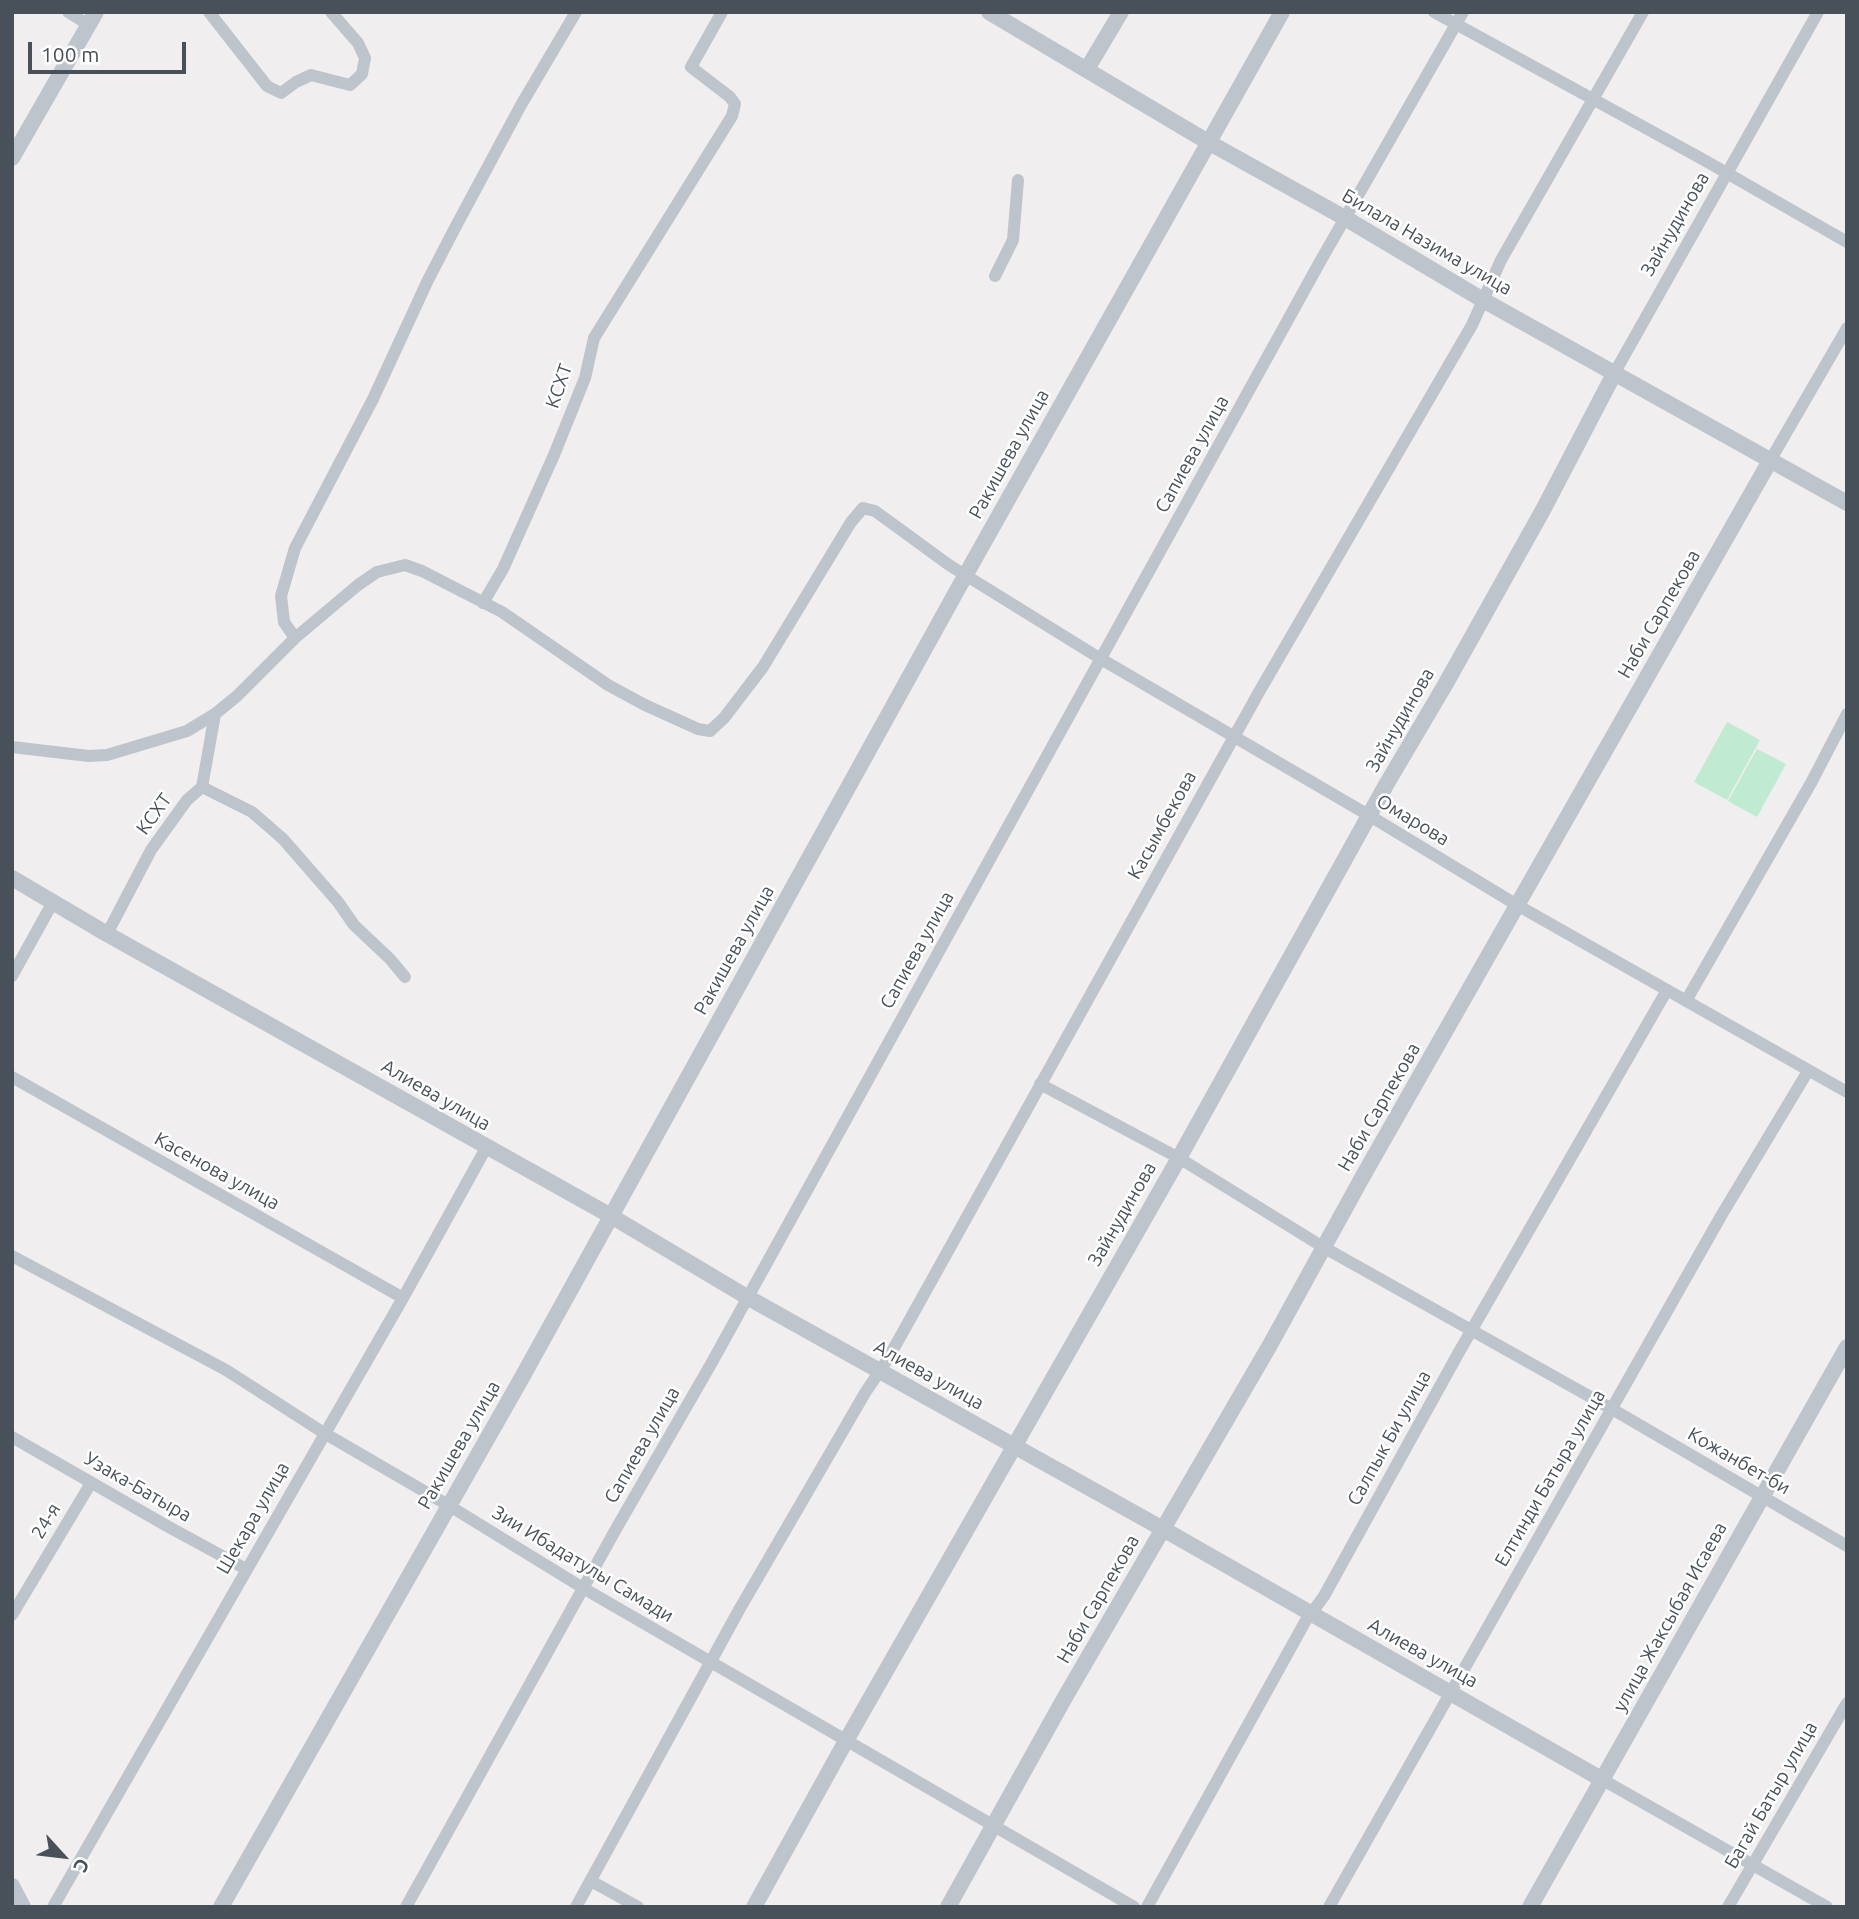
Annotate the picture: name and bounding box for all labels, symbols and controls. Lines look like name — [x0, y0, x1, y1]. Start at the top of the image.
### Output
scale bar — [32, 28, 189, 72]
text: 100 m — [41, 42, 99, 66]
street label: Зайнудинова — [1636, 168, 1714, 280]
street label: Билала Назима улица — [1338, 184, 1516, 300]
street label: КСХТ — [541, 361, 577, 411]
street label: Ракишева улица — [964, 385, 1054, 523]
street label: Сапиева улица — [1150, 391, 1234, 517]
street label: Наби Сарпекова — [1613, 546, 1705, 682]
street label: Зайнудинова — [1361, 664, 1439, 776]
street label: Касымбекова — [1123, 767, 1201, 883]
street label: КСХТ — [131, 789, 177, 839]
street label: Омарова — [1372, 789, 1454, 851]
street label: Ракишева улица — [689, 881, 779, 1019]
street label: Сапиева улица — [875, 887, 959, 1013]
street label: Наби Сарпекова — [1333, 1039, 1425, 1175]
street label: Алиева улица — [377, 1055, 495, 1135]
street label: Касенова улица — [150, 1127, 284, 1215]
street label: Зайнудинова — [1083, 1158, 1161, 1270]
street label: Алиева улица — [870, 1335, 988, 1415]
street label: Салпык Би улица — [1342, 1366, 1436, 1510]
street label: Ракишева улица — [413, 1377, 505, 1513]
street label: Сапиева улица — [599, 1383, 685, 1507]
street label: Елтинди Батыра улица — [1490, 1385, 1610, 1571]
street label: Кожанбет-би — [1684, 1422, 1794, 1500]
street label: Узака-Батыра — [81, 1447, 195, 1527]
street label: Шекара улица — [212, 1458, 294, 1578]
street label: 24-я — [27, 1499, 65, 1543]
street label: Зии Ибадатулы Самади — [488, 1501, 678, 1627]
street label: улица Жаксыбая Исаева — [1608, 1518, 1732, 1716]
street label: Наби Сарпекова — [1052, 1531, 1144, 1667]
street label: Алиева улица — [1364, 1613, 1482, 1693]
street label: Багай Батыр улица — [1720, 1717, 1822, 1873]
north arrow — [28, 1821, 98, 1891]
text: С — [69, 1855, 94, 1876]

